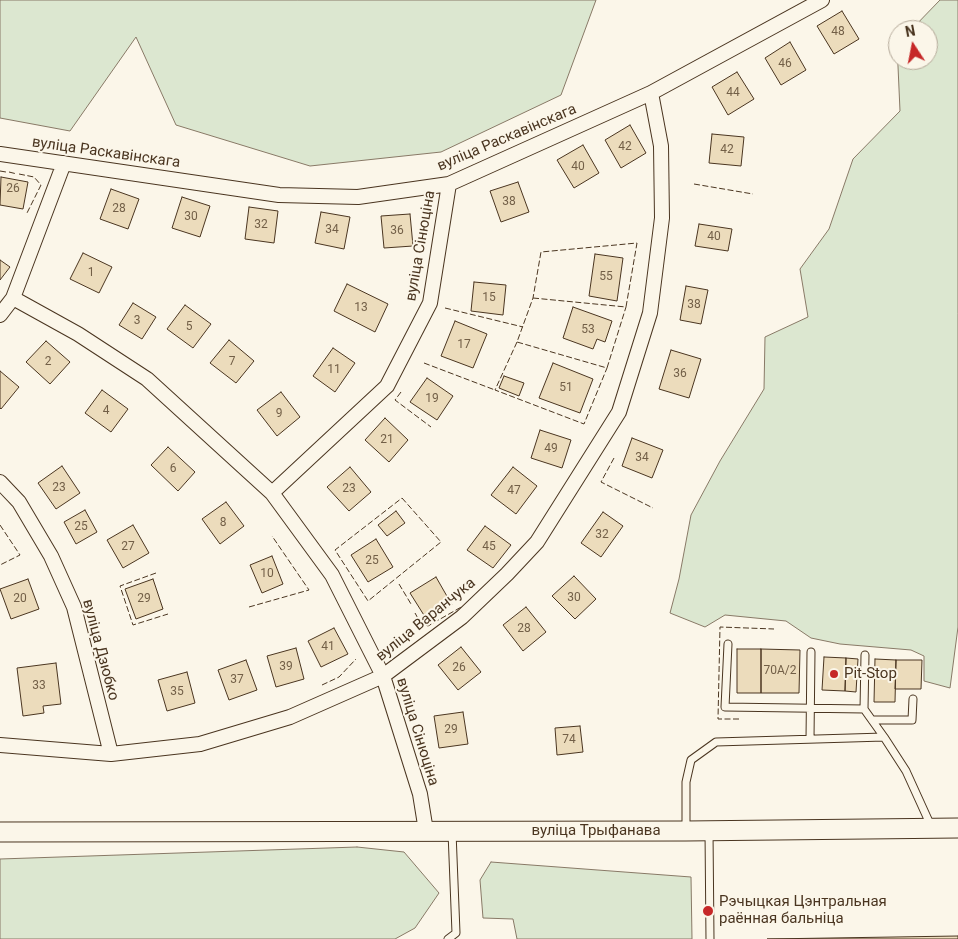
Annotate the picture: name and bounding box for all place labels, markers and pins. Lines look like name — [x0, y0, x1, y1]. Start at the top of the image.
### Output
place label: Pit-Stop — [844, 665, 897, 683]
marker: Pit-Stop — [828, 668, 840, 680]
place label: Рэчыцкая Цэнтральная раённая бальніца — [719, 893, 887, 928]
marker: Рэчыцкая Цэнтральная раённая бальніца — [701, 904, 715, 918]

